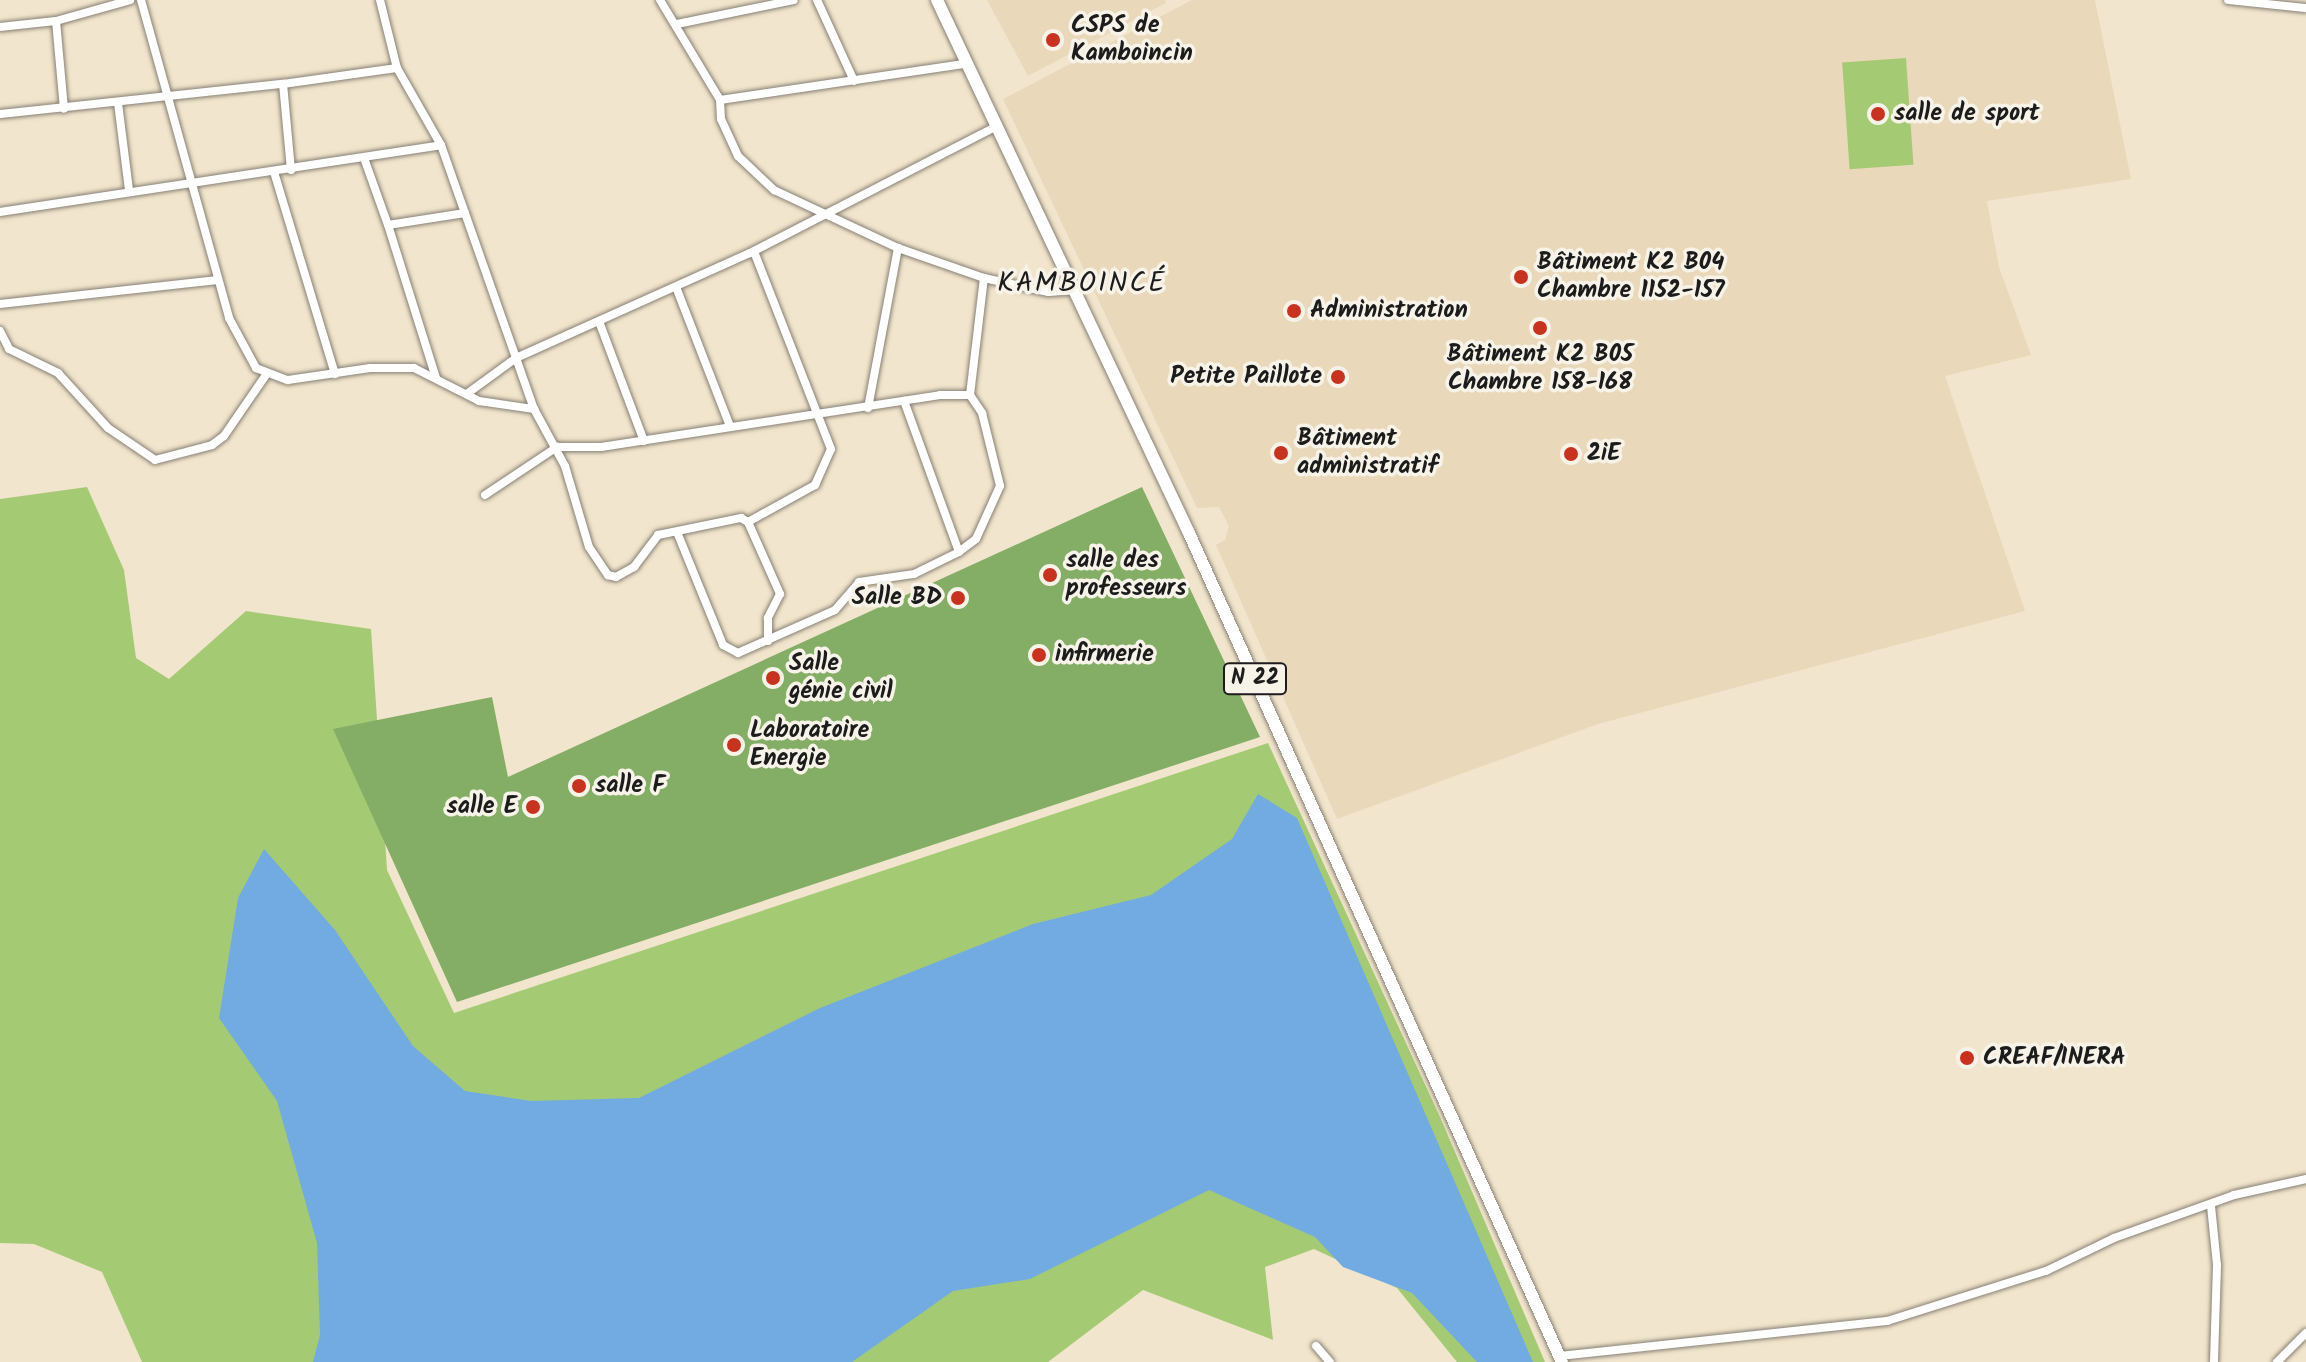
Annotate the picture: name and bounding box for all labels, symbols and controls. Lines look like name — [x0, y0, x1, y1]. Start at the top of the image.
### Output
place label: CSPS de Kamboincin — [1071, 12, 1193, 68]
marker: CSPS de Kamboincin — [1042, 29, 1064, 51]
place label: salle de sport — [1894, 100, 2040, 128]
marker: salle de sport — [1869, 105, 1887, 123]
place label: Bâtiment K2 B04 Chambre 1152-157 — [1537, 249, 1725, 305]
district label: KAMBOINCÉ — [997, 267, 1167, 301]
marker: Bâtiment K2 B04 Chambre 1152-157 — [1512, 268, 1530, 286]
place label: Administration — [1310, 297, 1468, 325]
marker: Administration — [1285, 302, 1303, 320]
marker: Bâtiment K2 B05 Chambre 158-168 — [1531, 319, 1549, 337]
place label: Bâtiment K2 B05 Chambre 158-168 — [1447, 341, 1633, 397]
place label: Petite Paillote — [1170, 363, 1322, 391]
marker: Petite Paillote — [1329, 368, 1347, 386]
place label: Bâtiment administratif — [1297, 425, 1438, 481]
place label: 2iE — [1587, 440, 1620, 468]
marker: Bâtiment administratif — [1272, 444, 1290, 462]
marker: 2iE — [1562, 445, 1580, 463]
place label: salle des professeurs — [1066, 547, 1186, 603]
marker: salle des professeurs — [1041, 566, 1059, 584]
place label: Salle BD — [852, 584, 942, 612]
marker: Salle BD — [949, 589, 967, 607]
place label: infirmerie — [1055, 641, 1154, 669]
marker: infirmerie — [1030, 646, 1048, 664]
place label: Salle génie civil — [789, 650, 893, 706]
road number: N 22 — [1221, 661, 1289, 697]
marker: Salle génie civil — [764, 669, 782, 687]
place label: Laboratoire Energie — [750, 717, 869, 773]
marker: Laboratoire Energie — [725, 736, 743, 754]
place label: salle F — [595, 772, 665, 800]
marker: salle F — [570, 777, 588, 795]
place label: salle E — [447, 793, 517, 821]
marker: salle E — [524, 798, 542, 816]
place label: CREAF/INERA — [1983, 1044, 2126, 1072]
marker: CREAF/INERA — [1958, 1049, 1976, 1067]

